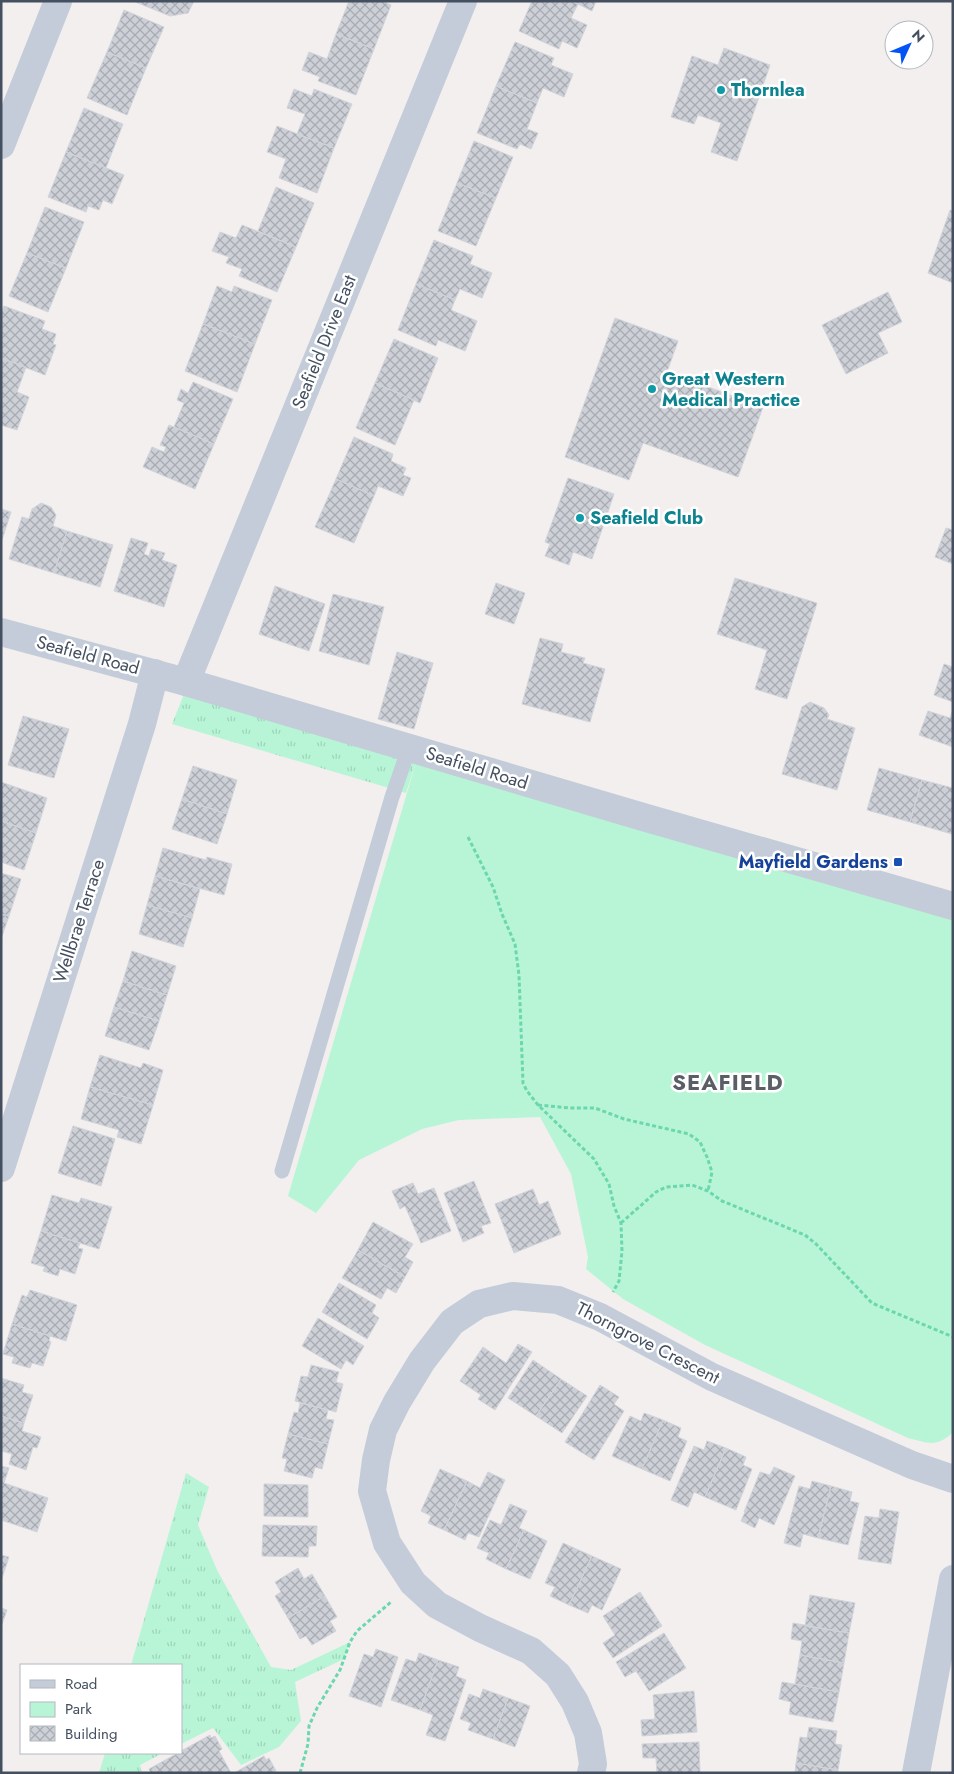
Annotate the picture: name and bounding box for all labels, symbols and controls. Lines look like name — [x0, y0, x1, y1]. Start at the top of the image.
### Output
north arrow — [884, 20, 934, 70]
text: N — [907, 25, 929, 47]
place label: Thornlea — [731, 77, 805, 103]
marker: Thornlea — [715, 84, 727, 96]
street label: Seafield Drive East — [285, 271, 363, 413]
place label: Great Western Medical Practice — [662, 366, 800, 413]
marker: Great Western Medical Practice — [646, 383, 658, 395]
place label: Seafield Club — [590, 505, 703, 531]
marker: Seafield Club — [574, 512, 586, 524]
street label: Seafield Road — [34, 629, 142, 681]
street label: Seafield Road — [423, 740, 531, 796]
place label: Mayfield Gardens — [738, 849, 888, 875]
street label: Wellbrae Terrace — [47, 856, 111, 986]
marker: Mayfield Gardens — [892, 856, 904, 868]
district label: SEAFIELD — [672, 1066, 784, 1098]
street label: Thorngrove Crescent — [572, 1296, 725, 1391]
legend — [20, 1664, 182, 1754]
text: Road — [65, 1673, 97, 1695]
text: Park — [65, 1698, 92, 1720]
text: Building — [65, 1723, 117, 1745]

